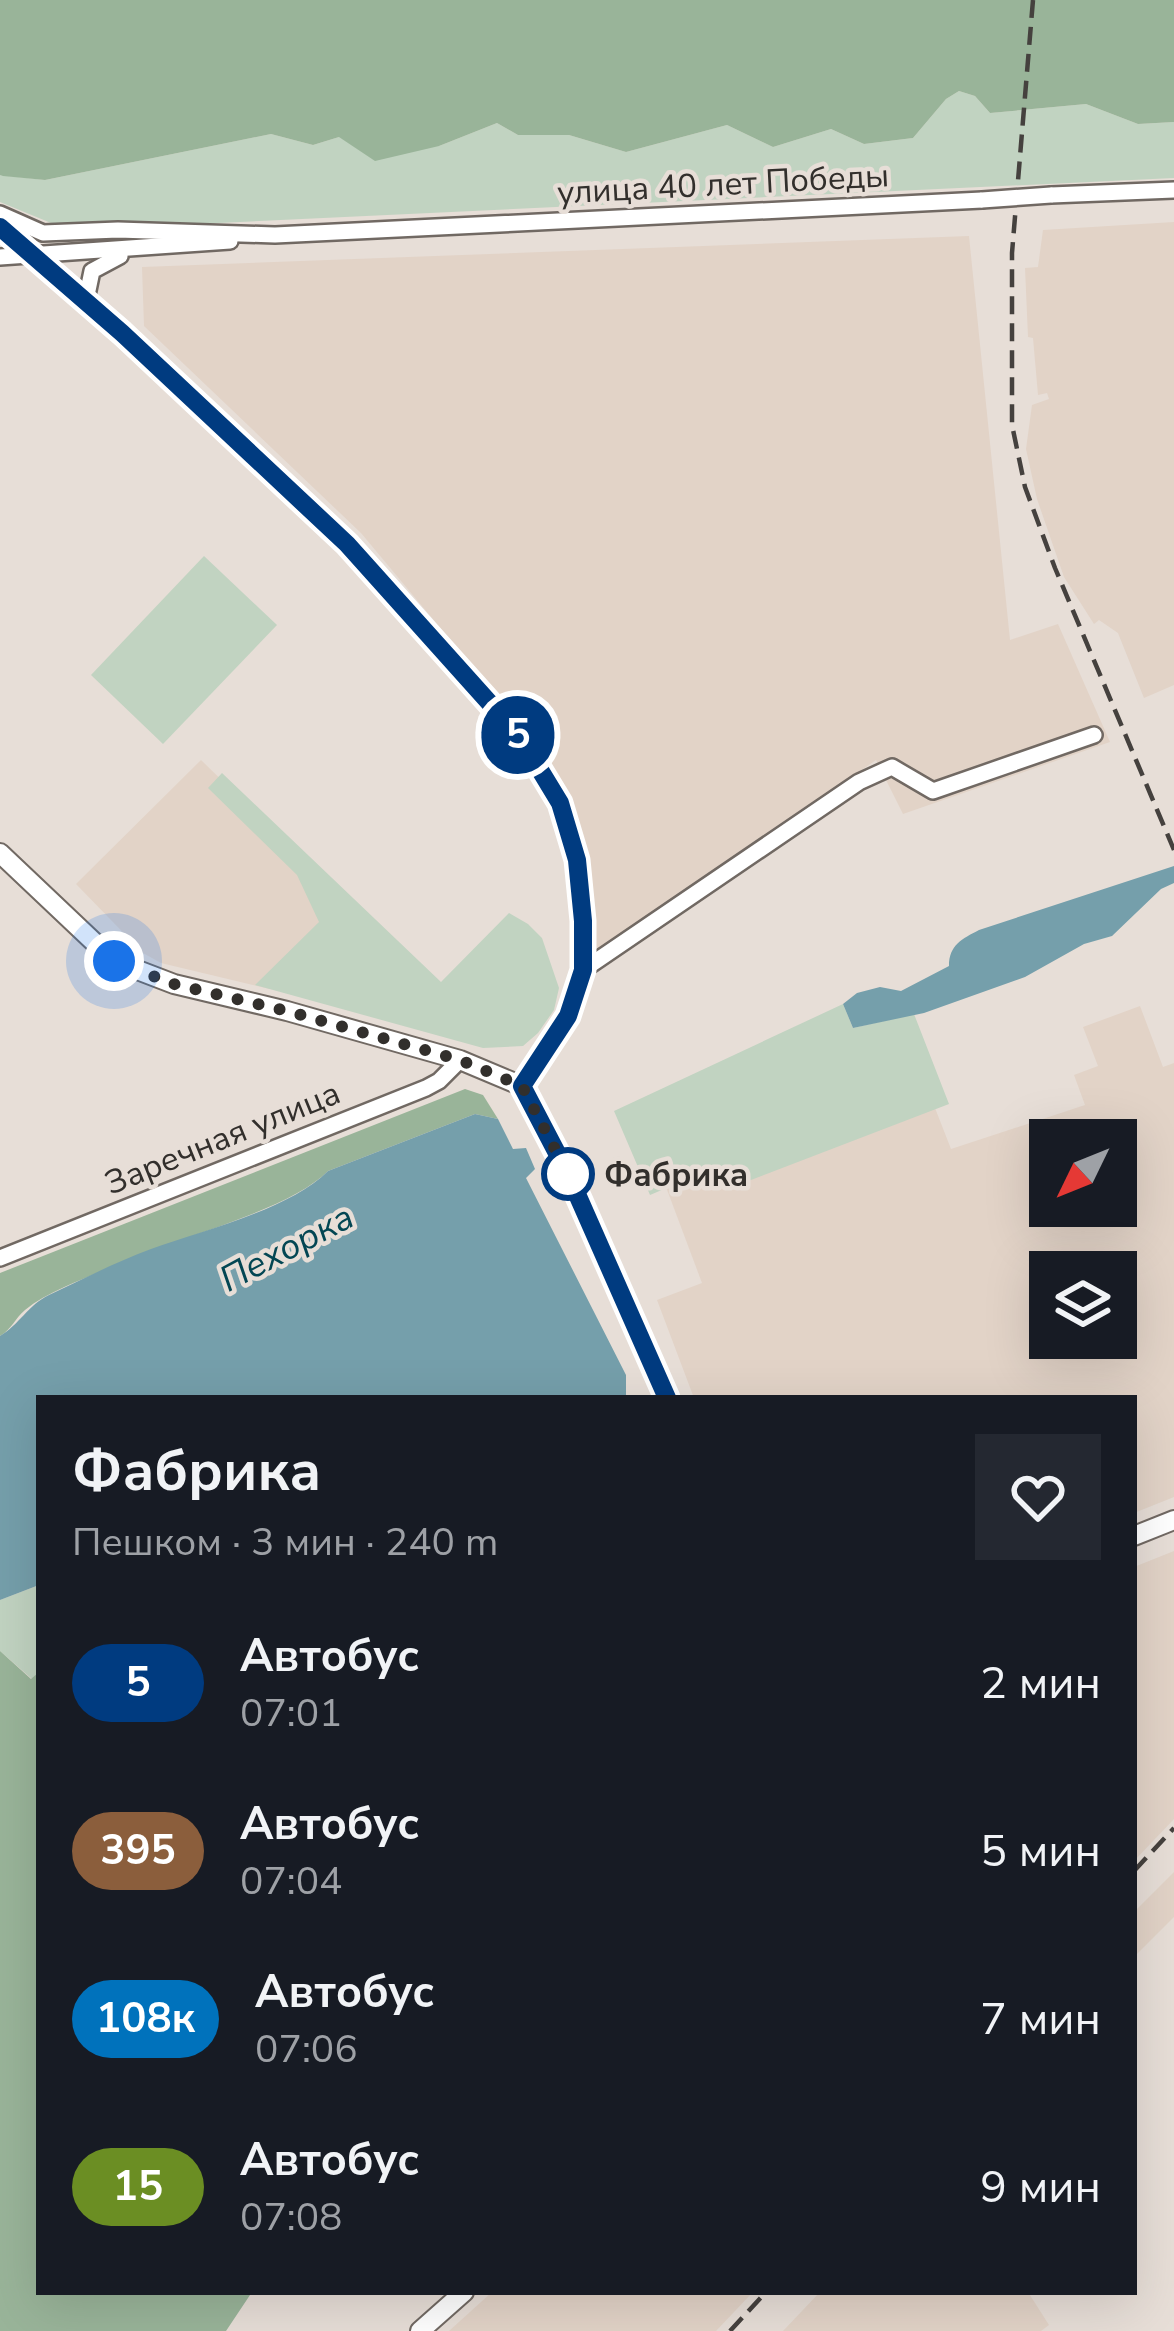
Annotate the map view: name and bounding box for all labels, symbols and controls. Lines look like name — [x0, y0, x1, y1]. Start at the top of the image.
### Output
street label: улица 40 лет Победы — [556, 153, 890, 216]
line badge: 5 — [479, 696, 557, 774]
text: 5 — [505, 706, 531, 763]
your location — [84, 931, 144, 991]
street label: Заречная улица — [98, 1071, 347, 1206]
north arrow — [1029, 1119, 1137, 1227]
map controls — [1029, 1119, 1137, 1359]
marker: Фабрика — [543, 1149, 593, 1199]
place label: Фабрика — [604, 1153, 748, 1198]
water label: Пехорка — [211, 1193, 362, 1304]
button: layers — [1029, 1251, 1137, 1359]
text: Фабрика — [72, 1432, 321, 1510]
button: heart — [975, 1434, 1101, 1560]
text: Пешком · 3 мин · 240 m — [72, 1516, 498, 1569]
text: Автобус — [240, 1626, 419, 1687]
text: 2 мин — [980, 1653, 1101, 1714]
text: 5 — [125, 1654, 151, 1711]
text: 07:01 — [240, 1687, 343, 1740]
text: Автобус — [240, 1794, 419, 1855]
text: 5 мин — [980, 1821, 1101, 1882]
text: 395 — [100, 1822, 176, 1879]
text: 07:04 — [240, 1855, 343, 1908]
text: Автобус — [255, 1962, 434, 2023]
text: 7 мин — [980, 1989, 1101, 2050]
text: 108к — [96, 1990, 195, 2047]
text: 07:06 — [255, 2023, 358, 2076]
text: Автобус — [240, 2130, 419, 2191]
text: 9 мин — [980, 2157, 1101, 2218]
text: 15 — [113, 2158, 163, 2215]
text: 07:08 — [240, 2191, 343, 2244]

